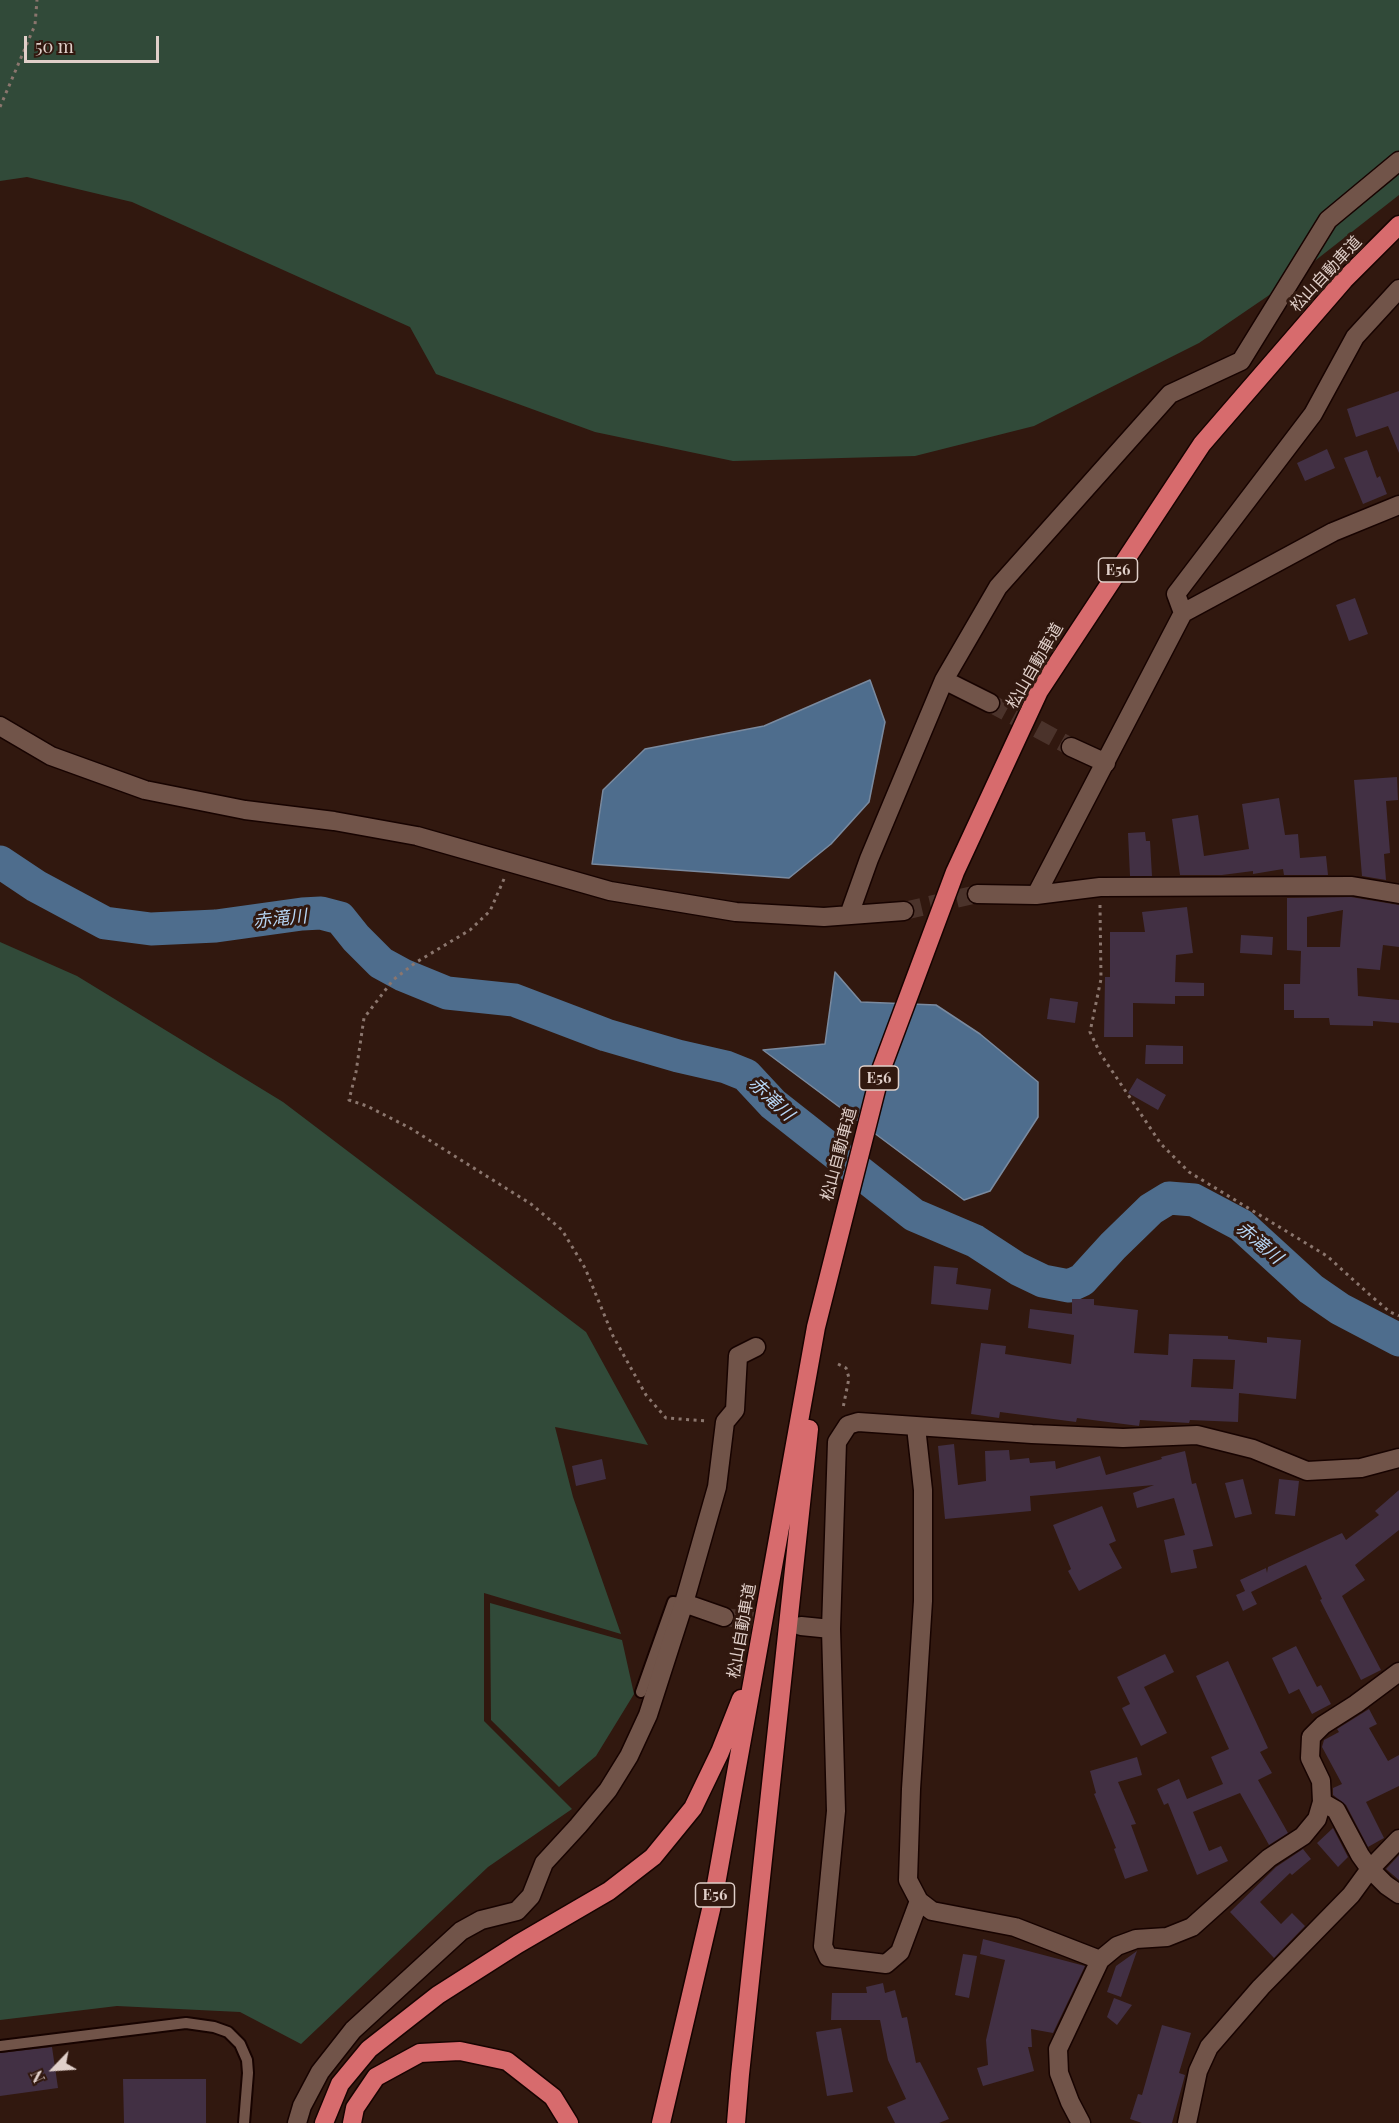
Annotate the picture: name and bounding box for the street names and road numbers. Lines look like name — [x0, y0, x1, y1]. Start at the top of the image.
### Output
street label: 松山自動車道 — [1286, 232, 1366, 316]
road number: E56 — [1098, 558, 1138, 582]
street label: 松山自動車道 — [1003, 620, 1067, 712]
road number: E56 — [860, 1066, 898, 1090]
street label: 松山自動車道 — [817, 1105, 861, 1203]
street label: 松山自動車道 — [724, 1582, 760, 1680]
road number: E56 — [696, 1883, 734, 1907]

